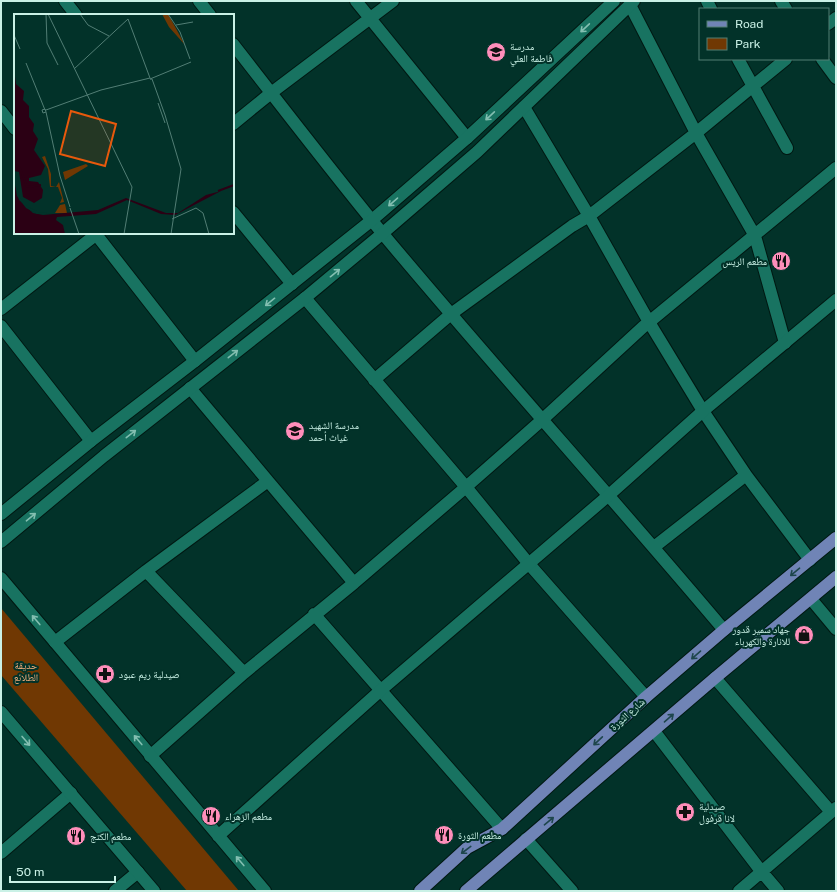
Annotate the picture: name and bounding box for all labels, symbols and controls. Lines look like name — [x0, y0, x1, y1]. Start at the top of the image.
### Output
legend — [699, 8, 829, 60]
inset map — [14, 14, 234, 234]
text: Road — [735, 17, 763, 31]
one-way arrow — [580, 23, 590, 32]
text: Park — [735, 37, 761, 51]
place label: مدرسة فاطمة العلي — [510, 40, 552, 67]
school or university icon: مدرسة فاطمة العلي — [485, 41, 507, 63]
one-way arrow — [485, 111, 495, 121]
one-way arrow — [387, 198, 398, 207]
restaurant icon: مطعم الريس — [770, 250, 792, 272]
place label: مطعم الريس — [722, 255, 767, 269]
one-way arrow — [329, 268, 340, 277]
one-way arrow — [264, 297, 275, 306]
one-way arrow — [228, 349, 239, 358]
place label: مدرسة الشهيد غياث أحمد — [309, 419, 359, 443]
school or university icon: مدرسة الشهيد غياث أحمد — [284, 420, 306, 442]
one-way arrow — [126, 430, 137, 438]
one-way arrow — [25, 512, 36, 521]
one-way arrow — [790, 567, 801, 576]
one-way arrow — [31, 614, 40, 625]
place label: جهاد سمير قدور للانارة والكهرباء — [731, 623, 791, 647]
shop icon: جهاد سمير قدور للانارة والكهرباء — [793, 624, 815, 646]
one-way arrow — [690, 650, 701, 659]
park label: حديقة الطلائع — [14, 659, 38, 684]
pharmacy icon: صيدلية ريم عبود — [94, 663, 116, 685]
place label: صيدلية ريم عبود — [119, 668, 180, 682]
street label: شارع الثورة — [607, 695, 648, 733]
one-way arrow — [664, 714, 674, 723]
one-way arrow — [133, 735, 142, 746]
one-way arrow — [22, 736, 31, 747]
one-way arrow — [593, 736, 603, 746]
place label: صيدلية لانا قرفول — [699, 800, 735, 825]
pharmacy icon: صيدلية لانا قرفول — [674, 801, 696, 823]
restaurant icon: مطعم الزهراء — [200, 805, 222, 827]
place label: مطعم الزهراء — [225, 810, 273, 824]
one-way arrow — [543, 816, 554, 825]
restaurant icon: مطعم الثورة — [433, 824, 455, 846]
restaurant icon: مطعم الكنج — [65, 825, 87, 847]
place label: مطعم الثورة — [458, 829, 502, 843]
place label: مطعم الكنج — [90, 830, 132, 844]
one-way arrow — [461, 846, 472, 854]
one-way arrow — [235, 856, 244, 867]
scale bar — [10, 858, 115, 884]
text: 50 m — [16, 865, 44, 879]

